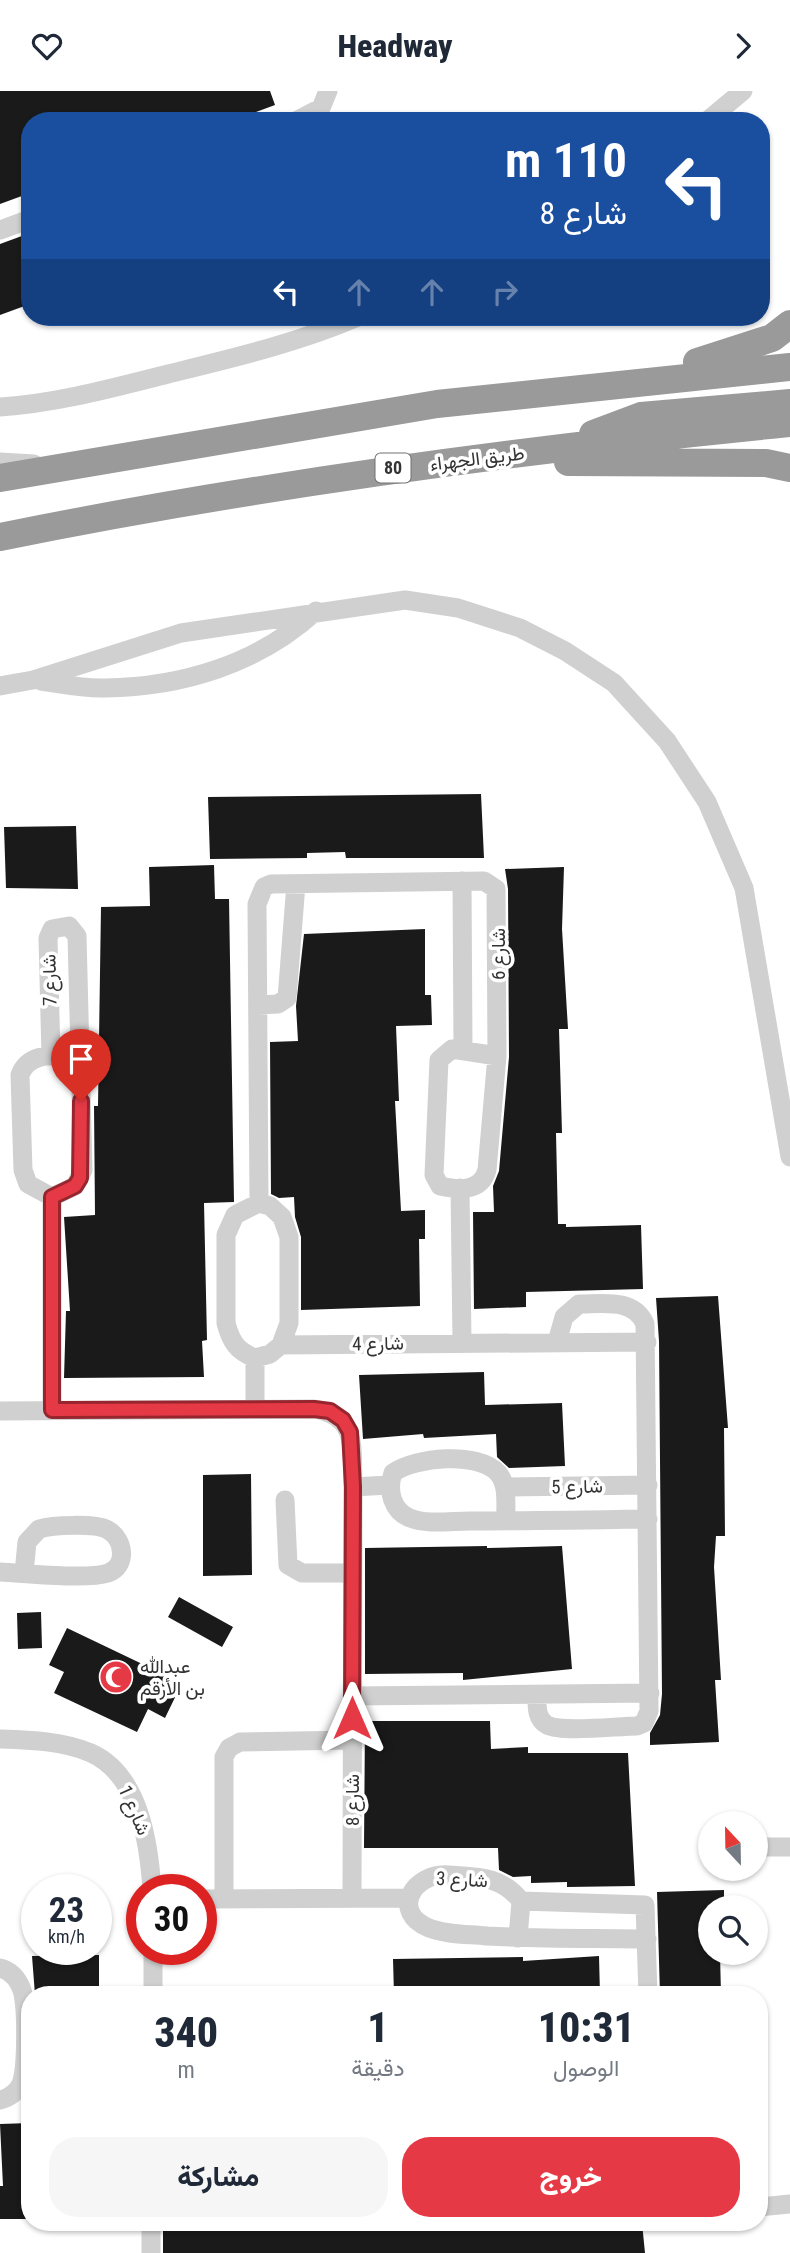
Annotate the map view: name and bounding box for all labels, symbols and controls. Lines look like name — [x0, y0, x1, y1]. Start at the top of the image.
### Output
icon: heart — [28, 27, 66, 65]
text: Headway — [337, 27, 453, 65]
icon: forward — [724, 27, 762, 65]
text: 110 m — [505, 132, 627, 189]
icon: left — [651, 140, 742, 231]
text: شارع 8 — [540, 194, 627, 232]
icon: left — [267, 273, 305, 311]
icon: ahead — [340, 273, 378, 311]
icon: ahead — [413, 273, 451, 311]
icon: right — [486, 273, 524, 311]
street label: طريق الجهراء — [428, 441, 526, 476]
road number: 80 — [376, 453, 410, 482]
street label: شارع 6 — [487, 928, 511, 980]
street label: شارع 7 — [38, 954, 62, 1006]
pin — [51, 1029, 111, 1101]
icon: arrive — [62, 1040, 100, 1078]
street label: شارع 4 — [352, 1332, 404, 1356]
street label: شارع 5 — [551, 1475, 603, 1499]
place label: عبدالله بن الأرقم — [140, 1655, 205, 1701]
mosque icon: عبدالله بن الأرقم — [97, 1658, 135, 1696]
position arrow — [315, 1681, 389, 1755]
street label: شارع 8 — [341, 1774, 365, 1826]
street label: شارع 1 — [113, 1782, 156, 1839]
north arrow — [698, 1811, 768, 1881]
map controls — [698, 1811, 768, 1965]
street label: شارع 3 — [435, 1867, 489, 1893]
speed limit sign: 30 — [126, 1874, 217, 1965]
text: 23 — [49, 1890, 84, 1931]
button: search — [698, 1895, 768, 1965]
text: km/h — [48, 1926, 85, 1947]
text: 1 — [367, 2003, 389, 2052]
text: 10:31 — [538, 2003, 635, 2052]
text: 340 — [154, 2008, 218, 2057]
text: دقيقة — [351, 2055, 405, 2082]
text: الوصول — [553, 2055, 619, 2082]
text: m — [178, 2057, 195, 2084]
button: مشاركة — [49, 2137, 388, 2217]
button: خروج — [402, 2137, 740, 2217]

